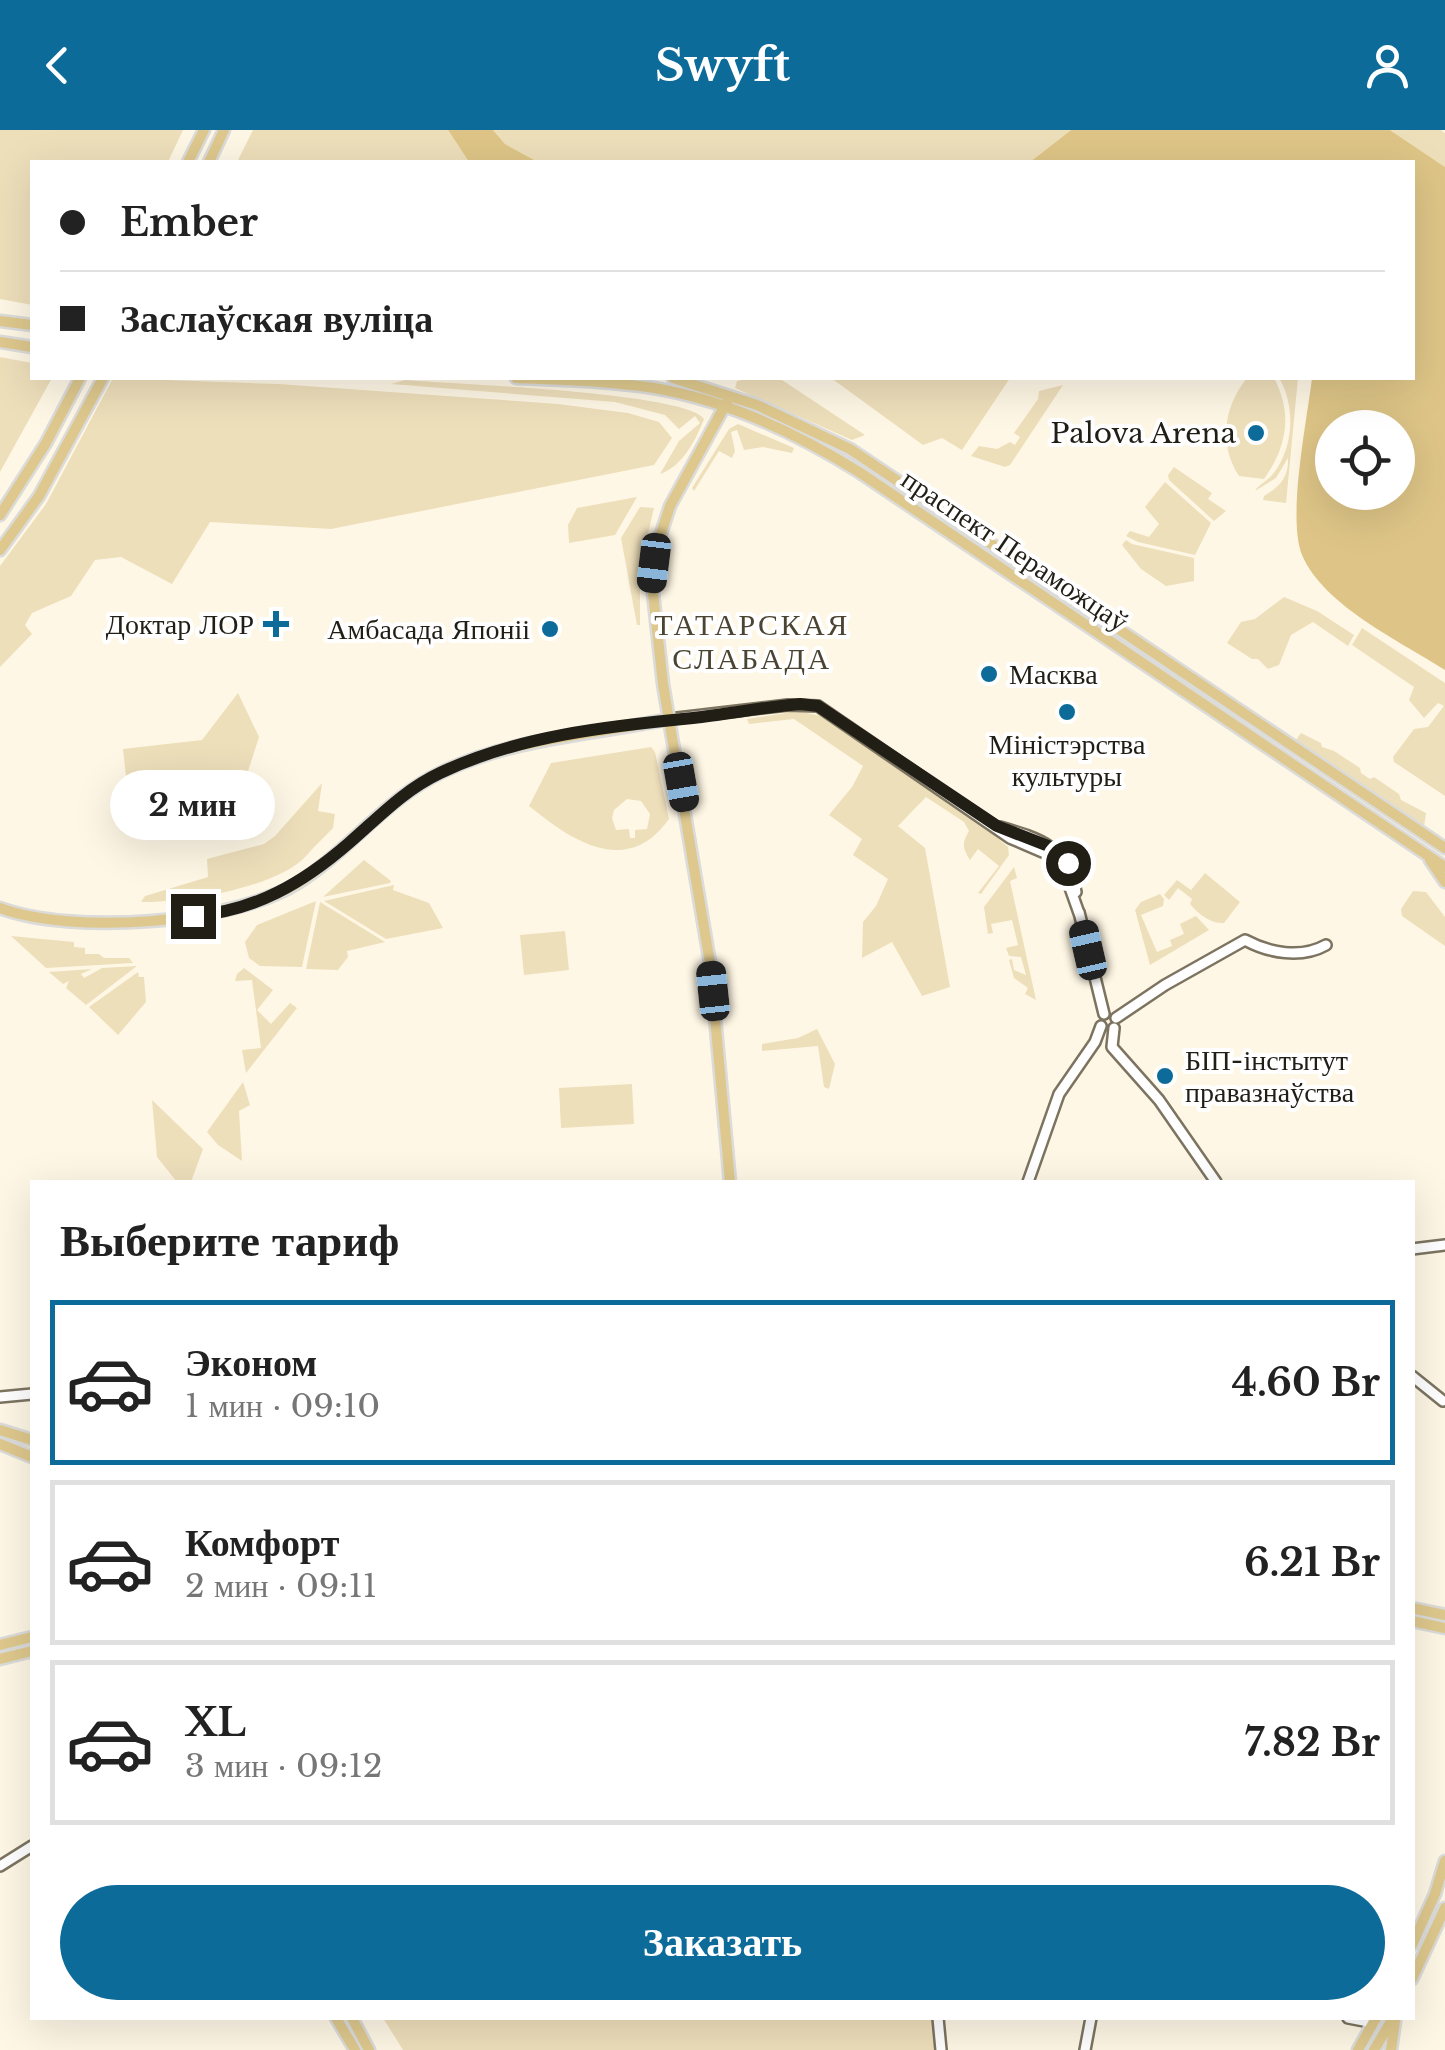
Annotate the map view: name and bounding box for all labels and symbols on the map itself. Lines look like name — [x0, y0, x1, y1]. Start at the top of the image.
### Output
place label: Palova Arena — [1050, 416, 1236, 451]
marker: Palova Arena — [1245, 422, 1267, 444]
street label: праспект Пераможцаў — [895, 462, 1135, 639]
car — [635, 531, 673, 595]
district label: ТАТАРСКАЯ СЛАБАДА — [654, 606, 850, 677]
place label: Доктар ЛОР — [106, 607, 254, 642]
marker: Доктар ЛОР — [263, 611, 289, 637]
place label: Амбасада Японіі — [327, 612, 530, 647]
marker: Амбасада Японіі — [539, 618, 561, 640]
place label: Масква — [1009, 657, 1098, 692]
marker: Масква — [978, 663, 1000, 685]
marker: Міністэрства культуры — [1056, 701, 1078, 723]
place label: Міністэрства культуры — [989, 727, 1146, 794]
car — [661, 750, 701, 814]
callout: 2 мин — [110, 771, 276, 841]
route start — [1046, 841, 1091, 886]
route end — [171, 894, 216, 939]
car — [1067, 917, 1109, 983]
car — [695, 960, 731, 1022]
place label: БІП-інстытут правазнаўства — [1185, 1043, 1355, 1110]
marker: БІП-інстытут правазнаўства — [1154, 1065, 1176, 1087]

